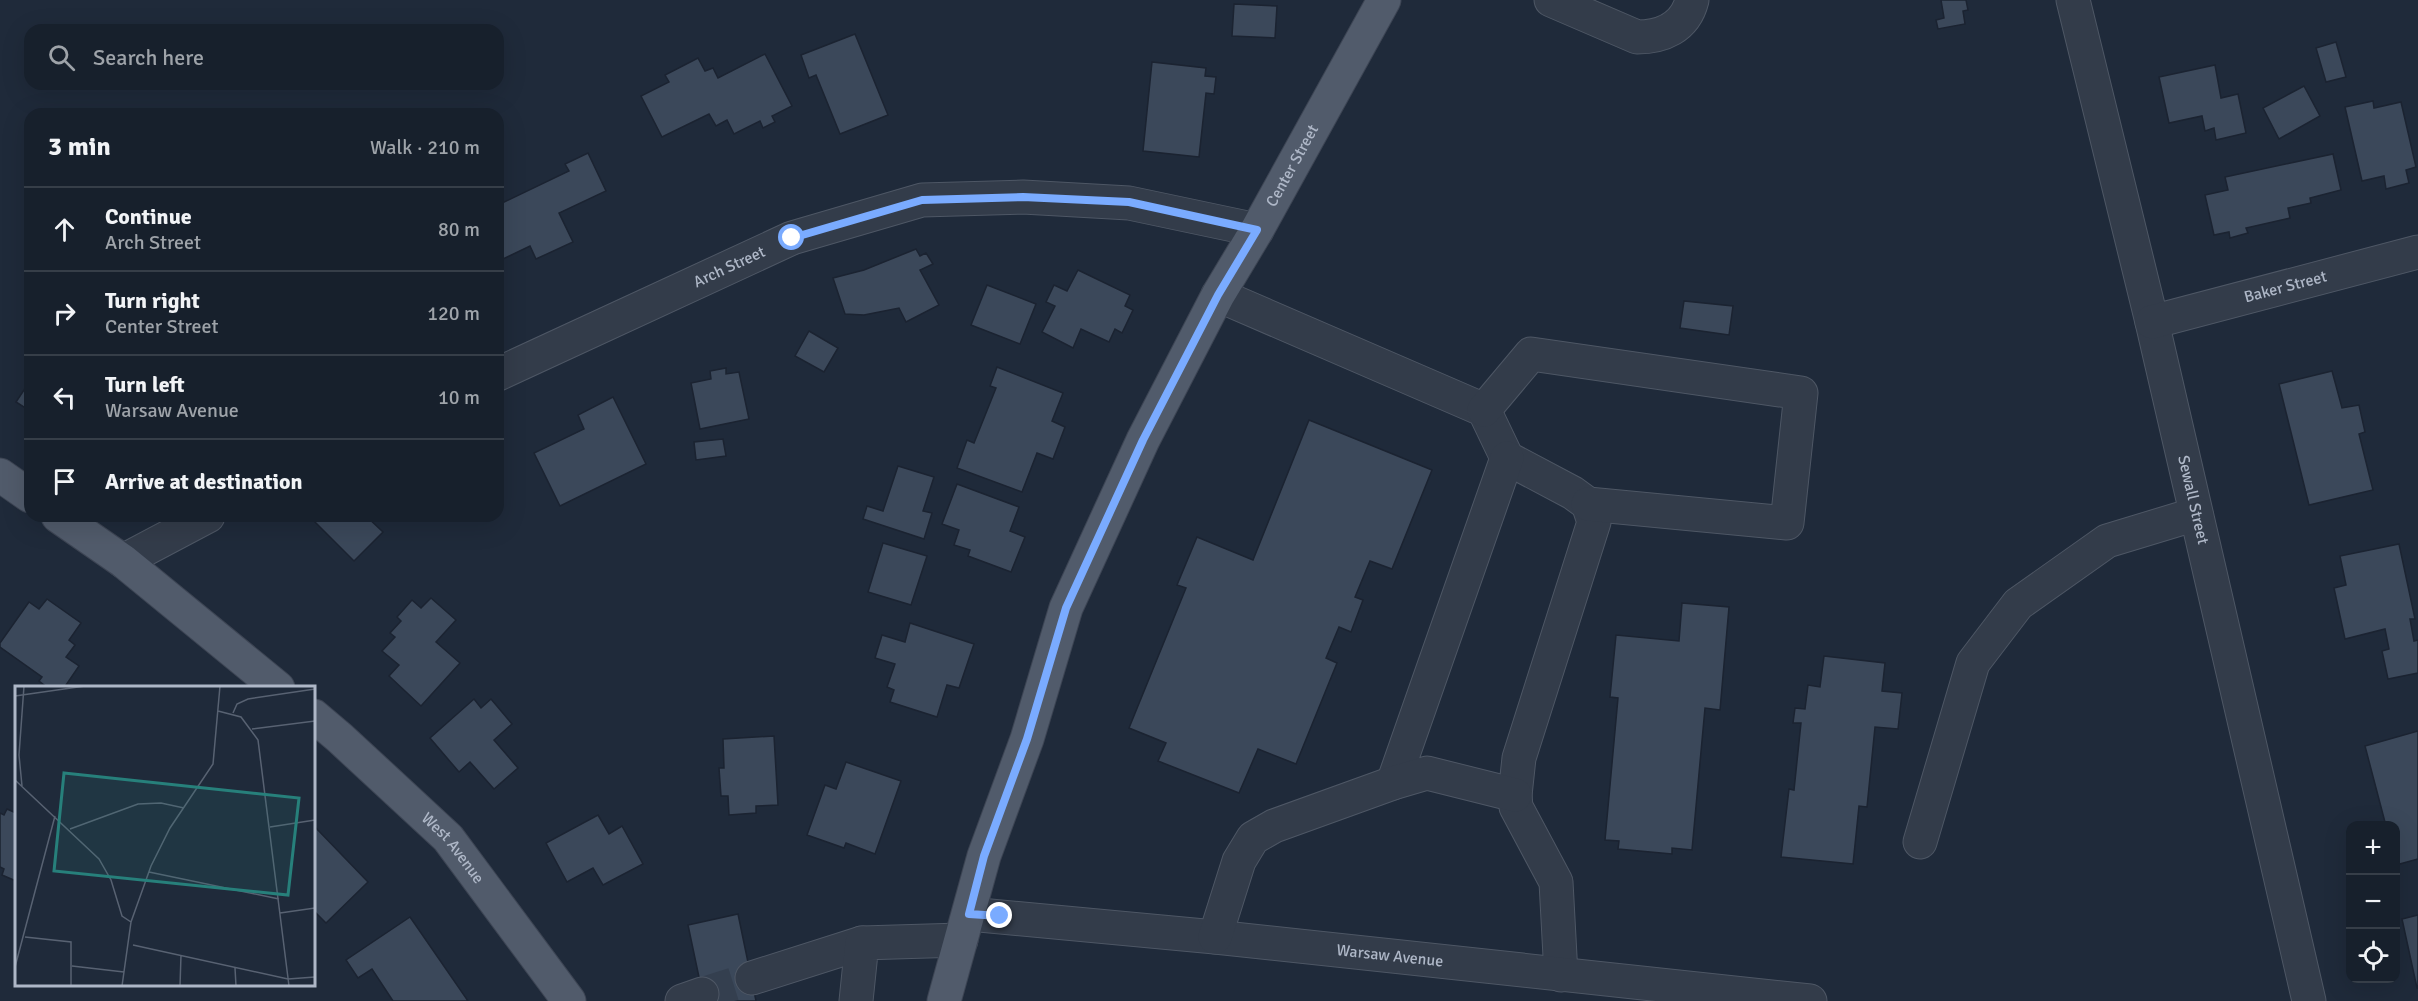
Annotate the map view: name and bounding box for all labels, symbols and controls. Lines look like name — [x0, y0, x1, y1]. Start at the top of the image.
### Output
search box — [24, 24, 504, 90]
icon: search — [45, 41, 78, 74]
text: Search here — [93, 44, 204, 71]
street label: Center Street — [1262, 121, 1323, 210]
text: 3 min — [48, 131, 111, 163]
text: Walk · 210 m — [370, 135, 480, 160]
text: Continue — [105, 203, 192, 230]
icon: ahead — [48, 213, 81, 246]
text: 80 m — [438, 217, 480, 242]
route start — [778, 224, 804, 250]
text: Arch Street — [105, 230, 201, 255]
street label: Arch Street — [690, 242, 769, 292]
street label: Baker Street — [2242, 266, 2329, 307]
text: Turn right — [105, 287, 200, 314]
icon: right — [48, 297, 81, 330]
text: 120 m — [427, 301, 480, 326]
text: Center Street — [105, 314, 219, 339]
text: Turn left — [105, 371, 185, 398]
icon: left — [48, 381, 81, 414]
text: 10 m — [438, 385, 480, 410]
text: Warsaw Avenue — [105, 398, 239, 423]
street label: Sewall Street — [2173, 453, 2213, 547]
icon: arrive — [48, 465, 81, 498]
text: Arrive at destination — [105, 468, 302, 495]
inset map — [15, 686, 315, 986]
street label: West Avenue — [417, 808, 488, 888]
map controls — [2346, 821, 2400, 983]
button: + — [2346, 821, 2400, 875]
button: − — [2346, 875, 2400, 929]
route end — [986, 902, 1012, 928]
button: locate — [2346, 929, 2400, 983]
street label: Warsaw Avenue — [1336, 940, 1444, 971]

